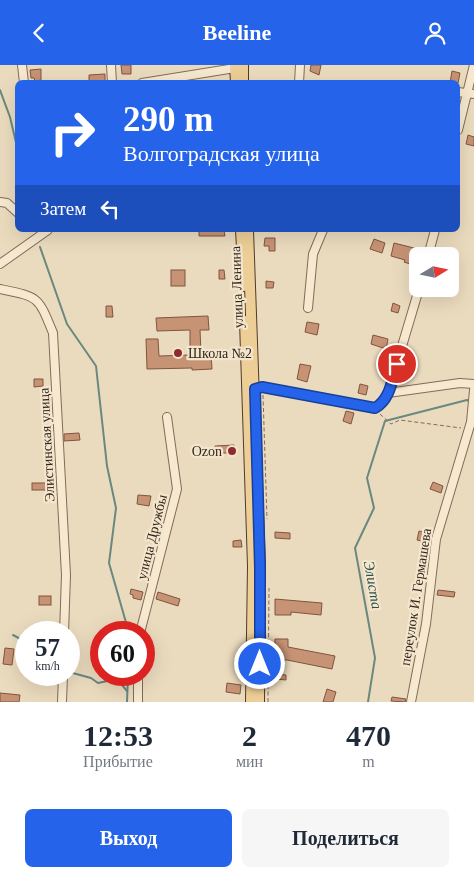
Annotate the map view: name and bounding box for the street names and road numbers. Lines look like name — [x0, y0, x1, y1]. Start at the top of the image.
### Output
street label: улица Ленина — [228, 245, 246, 328]
street label: Элистинская улица — [36, 387, 57, 503]
street label: улица Дружбы — [134, 492, 170, 581]
street label: переулок И. Гермашева — [398, 526, 434, 667]

